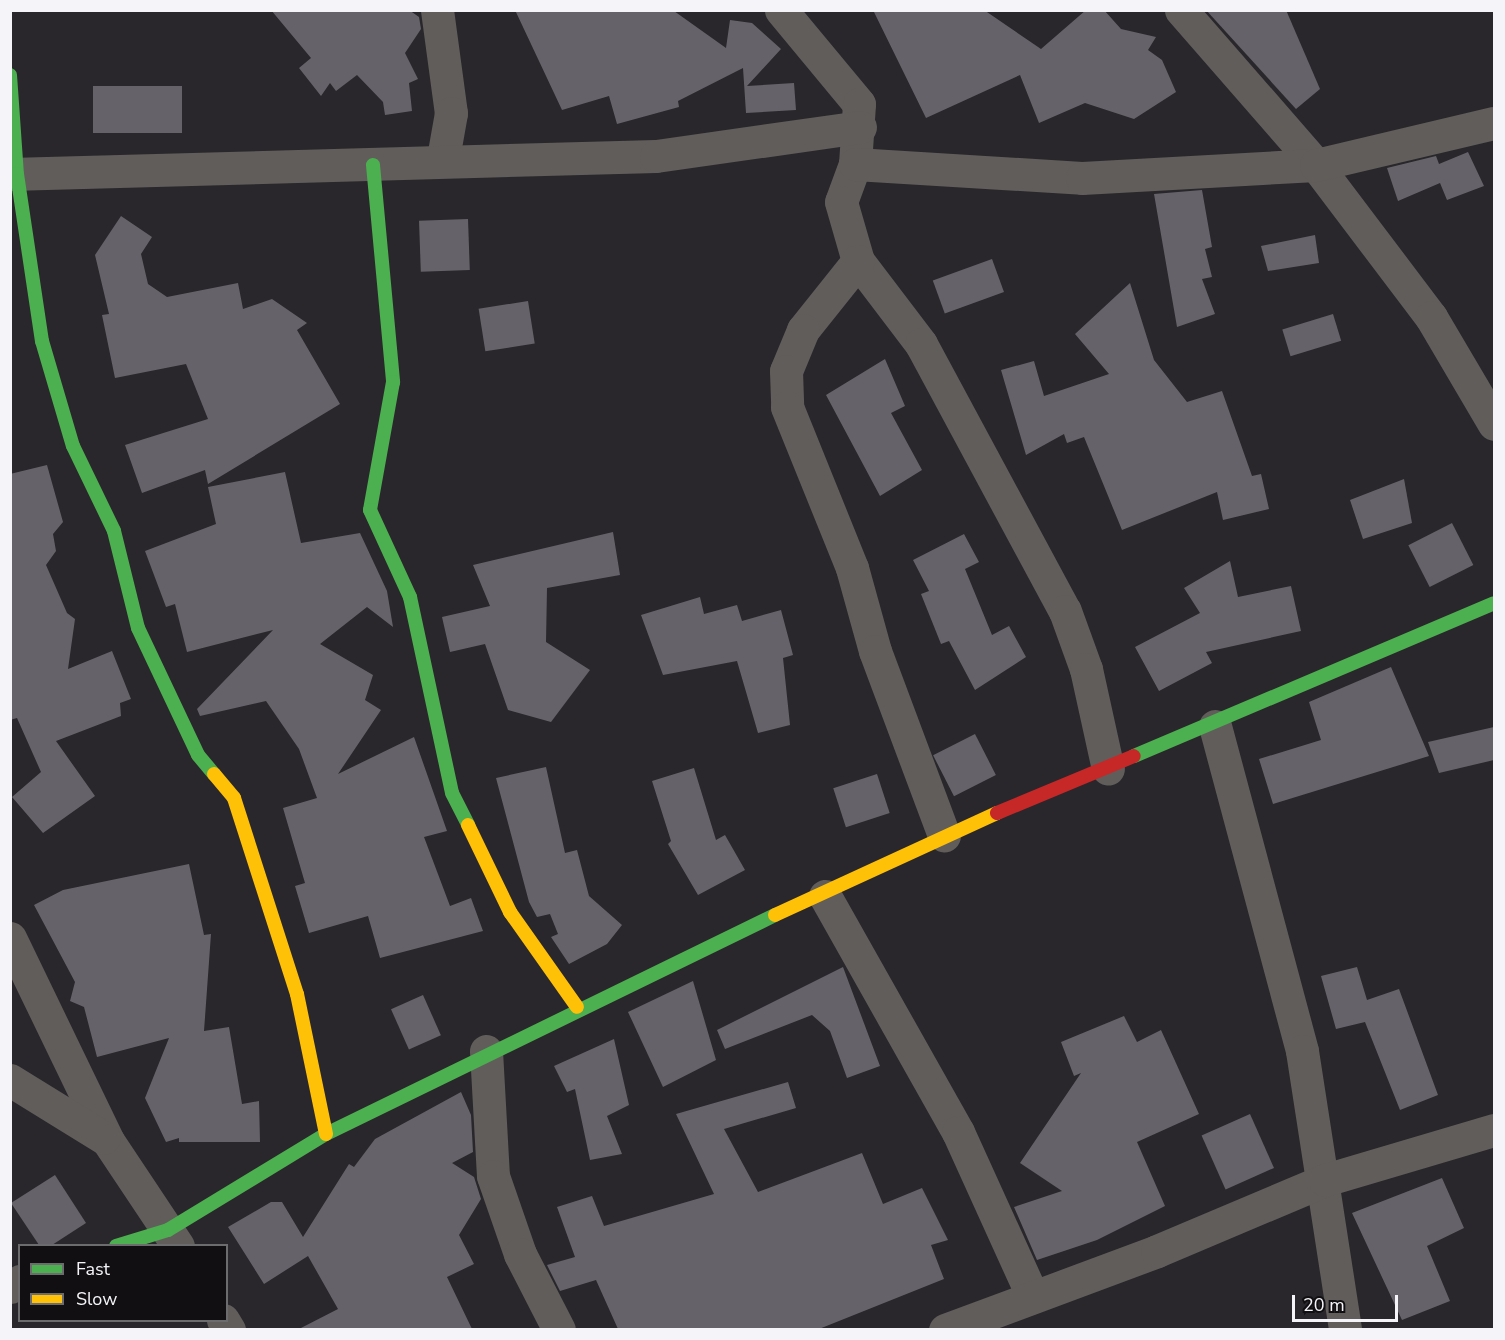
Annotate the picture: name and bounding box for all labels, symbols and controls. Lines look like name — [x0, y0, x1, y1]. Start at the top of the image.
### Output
legend — [18, 1244, 228, 1322]
text: Fast — [76, 1257, 110, 1281]
scale bar — [1295, 1283, 1402, 1321]
text: Slow — [76, 1287, 117, 1311]
text: 20 m — [1303, 1293, 1345, 1317]

